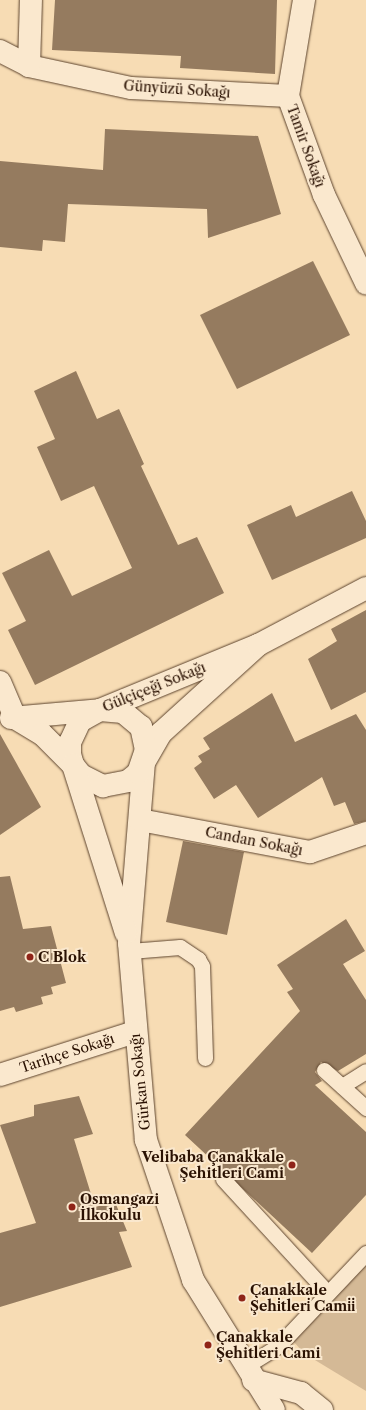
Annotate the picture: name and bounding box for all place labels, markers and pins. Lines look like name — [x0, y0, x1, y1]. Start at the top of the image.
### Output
place label: C Blok — [38, 949, 86, 965]
marker: C Blok — [25, 952, 35, 962]
place label: Velibaba Çanakkale Şehitleri Cami — [142, 1149, 284, 1182]
marker: Velibaba Çanakkale Şehitleri Cami — [287, 1160, 297, 1170]
place label: Osmangazi İlkokulu — [80, 1191, 159, 1224]
marker: Osmangazi İlkokulu — [67, 1202, 77, 1212]
place label: Çanakkale Şehi̇tleri̇ Cami̇i̇ — [250, 1282, 355, 1314]
marker: Çanakkale Şehi̇tleri̇ Cami̇i̇ — [237, 1293, 247, 1303]
place label: Çanakkale Şehitleri Cami — [216, 1329, 321, 1362]
marker: Çanakkale Şehitleri Cami — [203, 1340, 213, 1350]

